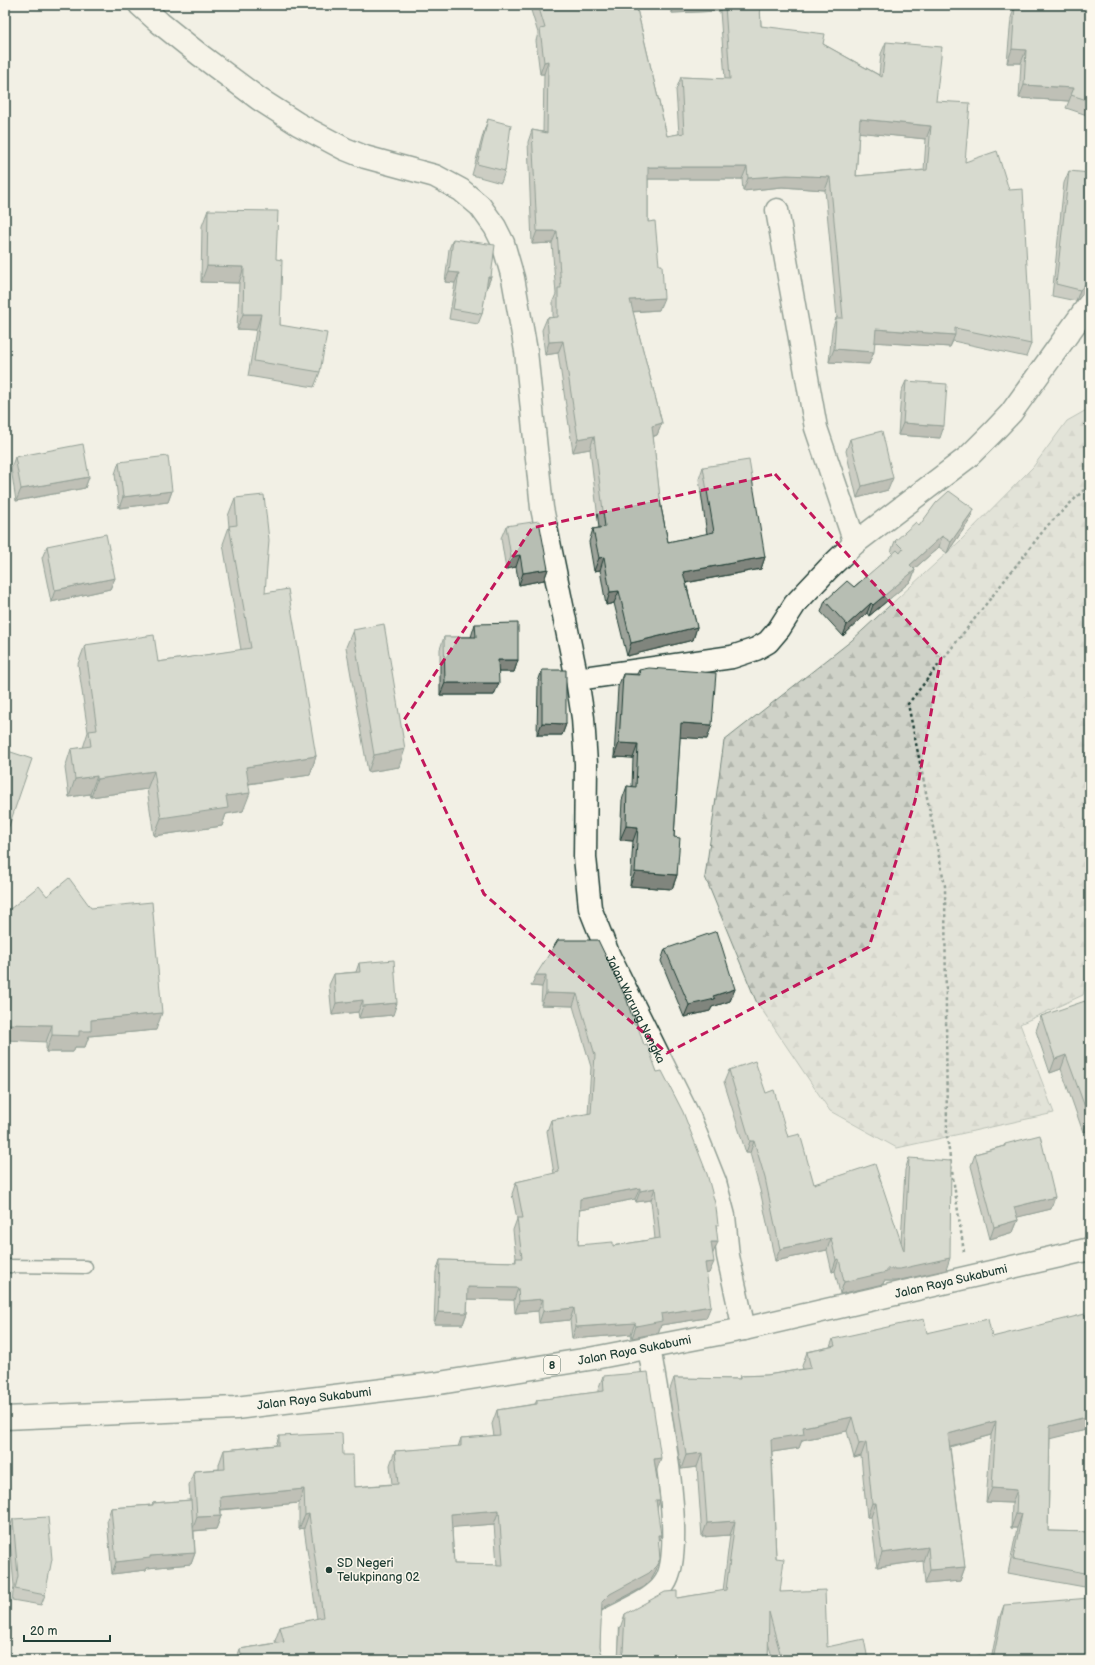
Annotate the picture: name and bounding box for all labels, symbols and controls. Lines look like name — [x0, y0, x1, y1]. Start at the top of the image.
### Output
street label: Jalan Warung Nangka — [602, 952, 669, 1066]
street label: Jalan Raya Sukabumi — [893, 1261, 1009, 1301]
street label: Jalan Raya Sukabumi — [577, 1332, 693, 1368]
road number: 8 — [544, 1356, 560, 1374]
street label: Jalan Raya Sukabumi — [256, 1384, 372, 1413]
place label: SD Negeri Telukpinang 02 — [337, 1556, 420, 1585]
marker: SD Negeri Telukpinang 02 — [324, 1565, 334, 1575]
scale bar — [24, 1617, 110, 1643]
text: 20 m — [30, 1624, 57, 1639]

